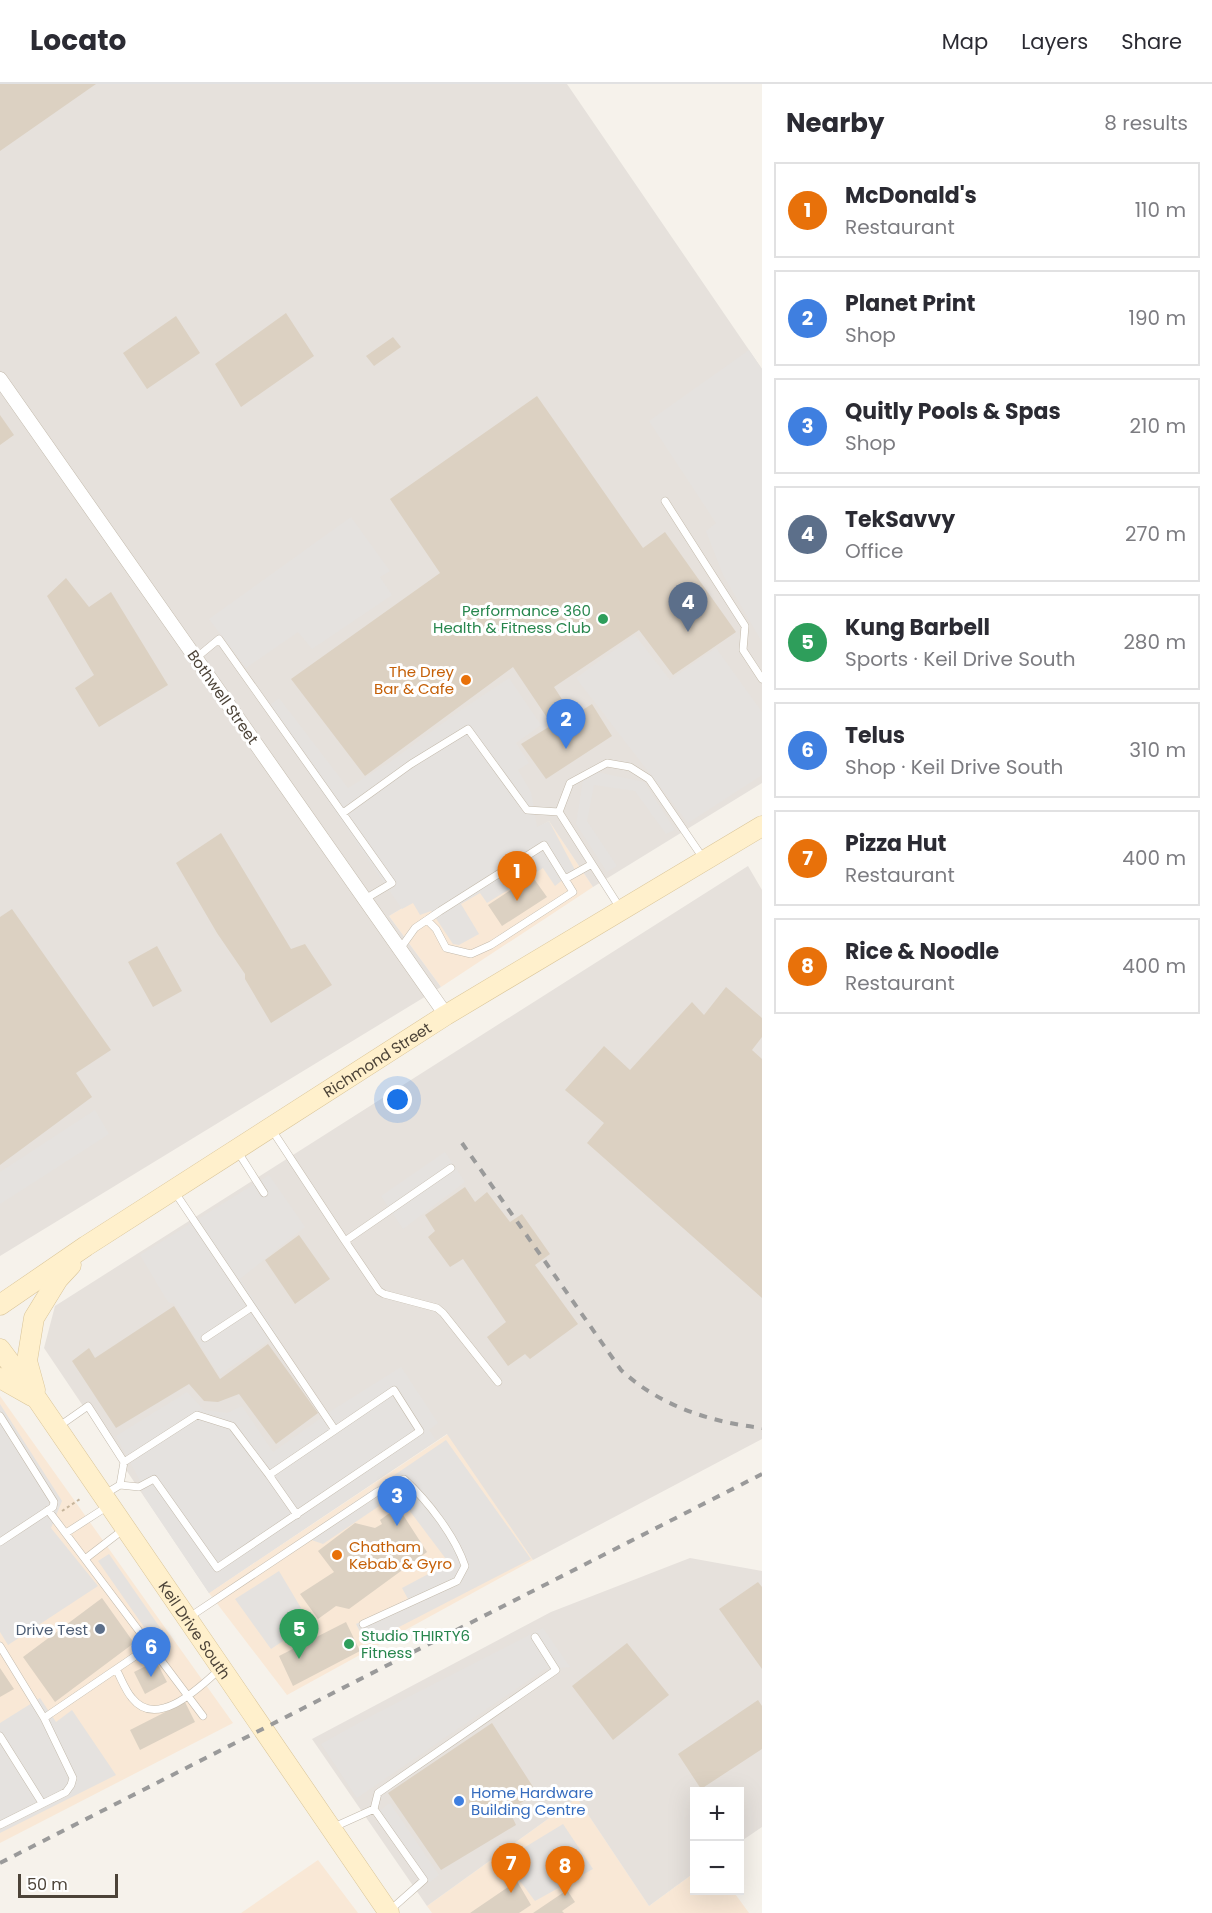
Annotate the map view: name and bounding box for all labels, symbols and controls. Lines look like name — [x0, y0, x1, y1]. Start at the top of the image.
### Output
text: Locato — [30, 21, 126, 60]
text: Map — [942, 27, 988, 56]
text: Layers — [1021, 27, 1088, 56]
text: Share — [1121, 27, 1182, 56]
text: Nearby — [786, 105, 884, 141]
text: 8 results — [1104, 109, 1188, 137]
text: McDonald's — [845, 180, 977, 211]
text: 1 — [804, 196, 811, 224]
text: 110 m — [1135, 196, 1186, 224]
text: Restaurant — [845, 213, 955, 241]
text: Planet Print — [845, 288, 976, 319]
text: 2 — [802, 304, 813, 332]
text: 190 m — [1129, 304, 1186, 332]
text: Shop — [845, 321, 896, 349]
text: Quitly Pools & Spas — [845, 396, 1061, 427]
text: 3 — [801, 412, 814, 440]
text: 210 m — [1130, 412, 1186, 440]
text: Shop — [845, 429, 896, 457]
text: TekSavvy — [845, 504, 955, 535]
text: 4 — [801, 520, 814, 548]
text: 270 m — [1125, 520, 1186, 548]
text: Office — [845, 537, 903, 565]
pin: 4 — [668, 582, 708, 632]
place label: Performance 360 Health & Fitness Club — [433, 600, 591, 638]
marker: Performance 360 Health & Fitness Club — [596, 612, 610, 626]
text: Kung Barbell — [845, 612, 990, 643]
text: 5 — [801, 628, 814, 656]
text: 280 m — [1123, 628, 1186, 656]
text: Sports · Keil Drive South — [845, 645, 1076, 673]
street label: Bothwell Street — [183, 646, 263, 748]
place label: The Drey Bar & Cafe — [374, 661, 455, 699]
marker: The Drey Bar & Cafe — [459, 673, 473, 687]
pin: 2 — [546, 700, 586, 749]
text: Telus — [845, 720, 905, 751]
text: 6 — [801, 736, 814, 764]
text: 310 m — [1129, 736, 1186, 764]
text: Shop · Keil Drive South — [845, 753, 1063, 781]
text: Pizza Hut — [845, 828, 947, 859]
text: 7 — [802, 844, 813, 872]
text: 400 m — [1122, 844, 1186, 872]
pin: 1 — [498, 852, 536, 901]
text: Restaurant — [845, 861, 955, 889]
text: Rice & Noodle — [845, 936, 999, 967]
text: 8 — [801, 952, 814, 980]
text: 400 m — [1122, 952, 1186, 980]
text: Restaurant — [845, 969, 955, 997]
street label: Richmond Street — [319, 1017, 435, 1102]
your location — [383, 1085, 412, 1114]
pin: 3 — [378, 1476, 416, 1526]
place label: Chatham Kebab & Gyro — [349, 1536, 452, 1574]
marker: Chatham Kebab & Gyro — [330, 1548, 344, 1562]
street label: Keil Drive South — [154, 1577, 236, 1683]
pin: 5 — [280, 1610, 318, 1659]
place label: Drive Test — [16, 1619, 88, 1640]
marker: Drive Test — [93, 1622, 107, 1636]
place label: Studio THIRTY6 Fitness — [361, 1625, 470, 1663]
pin: 6 — [132, 1628, 170, 1677]
marker: Studio THIRTY6 Fitness — [342, 1637, 356, 1651]
place label: Home Hardware Building Centre — [471, 1782, 593, 1820]
map controls — [690, 1787, 744, 1895]
button: + — [690, 1787, 744, 1841]
marker: Home Hardware Building Centre — [452, 1794, 466, 1808]
button: − — [690, 1841, 744, 1895]
pin: 7 — [492, 1844, 530, 1893]
pin: 8 — [546, 1846, 584, 1896]
scale bar — [18, 1871, 118, 1898]
text: 50 m — [27, 1873, 68, 1896]

